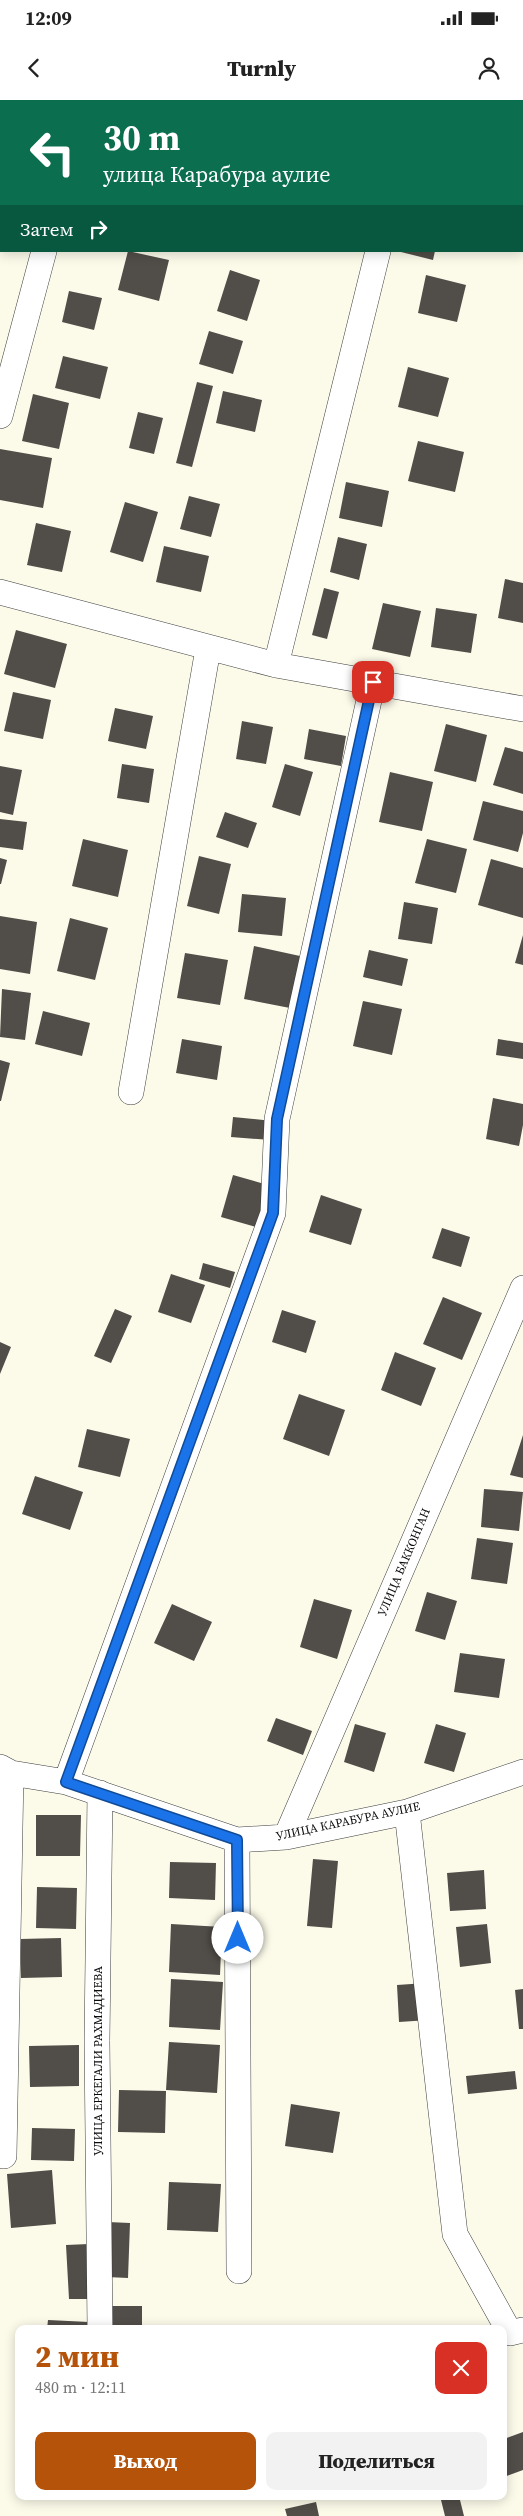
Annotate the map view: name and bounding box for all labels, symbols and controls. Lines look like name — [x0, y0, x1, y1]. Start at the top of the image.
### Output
text: 12:09 — [25, 5, 72, 31]
text: Turnly — [227, 53, 296, 83]
icon: back — [20, 54, 48, 82]
icon: person — [475, 54, 503, 82]
text: 30 m — [103, 114, 180, 162]
icon: left — [20, 120, 85, 185]
text: улица Карабура аулие — [103, 159, 331, 189]
icon: right — [84, 215, 112, 243]
text: Затем — [20, 216, 74, 242]
pin — [352, 661, 394, 703]
icon: arrive — [359, 668, 387, 696]
street label: УЛИЦА БАККОНГАН — [374, 1506, 434, 1618]
street label: УЛИЦА КАРАБУРА АУЛИЕ — [275, 1798, 421, 1844]
position arrow — [211, 1911, 263, 1963]
street label: УЛИЦА ЕРКЕГАЛИ РАХМАДИЕВА — [90, 1966, 106, 2156]
text: 2 мин — [35, 2336, 119, 2377]
button: close — [435, 2342, 487, 2394]
text: 480 m · 12:11 — [35, 2376, 126, 2398]
button: Выход — [35, 2432, 256, 2490]
button: Поделиться — [266, 2432, 487, 2490]

